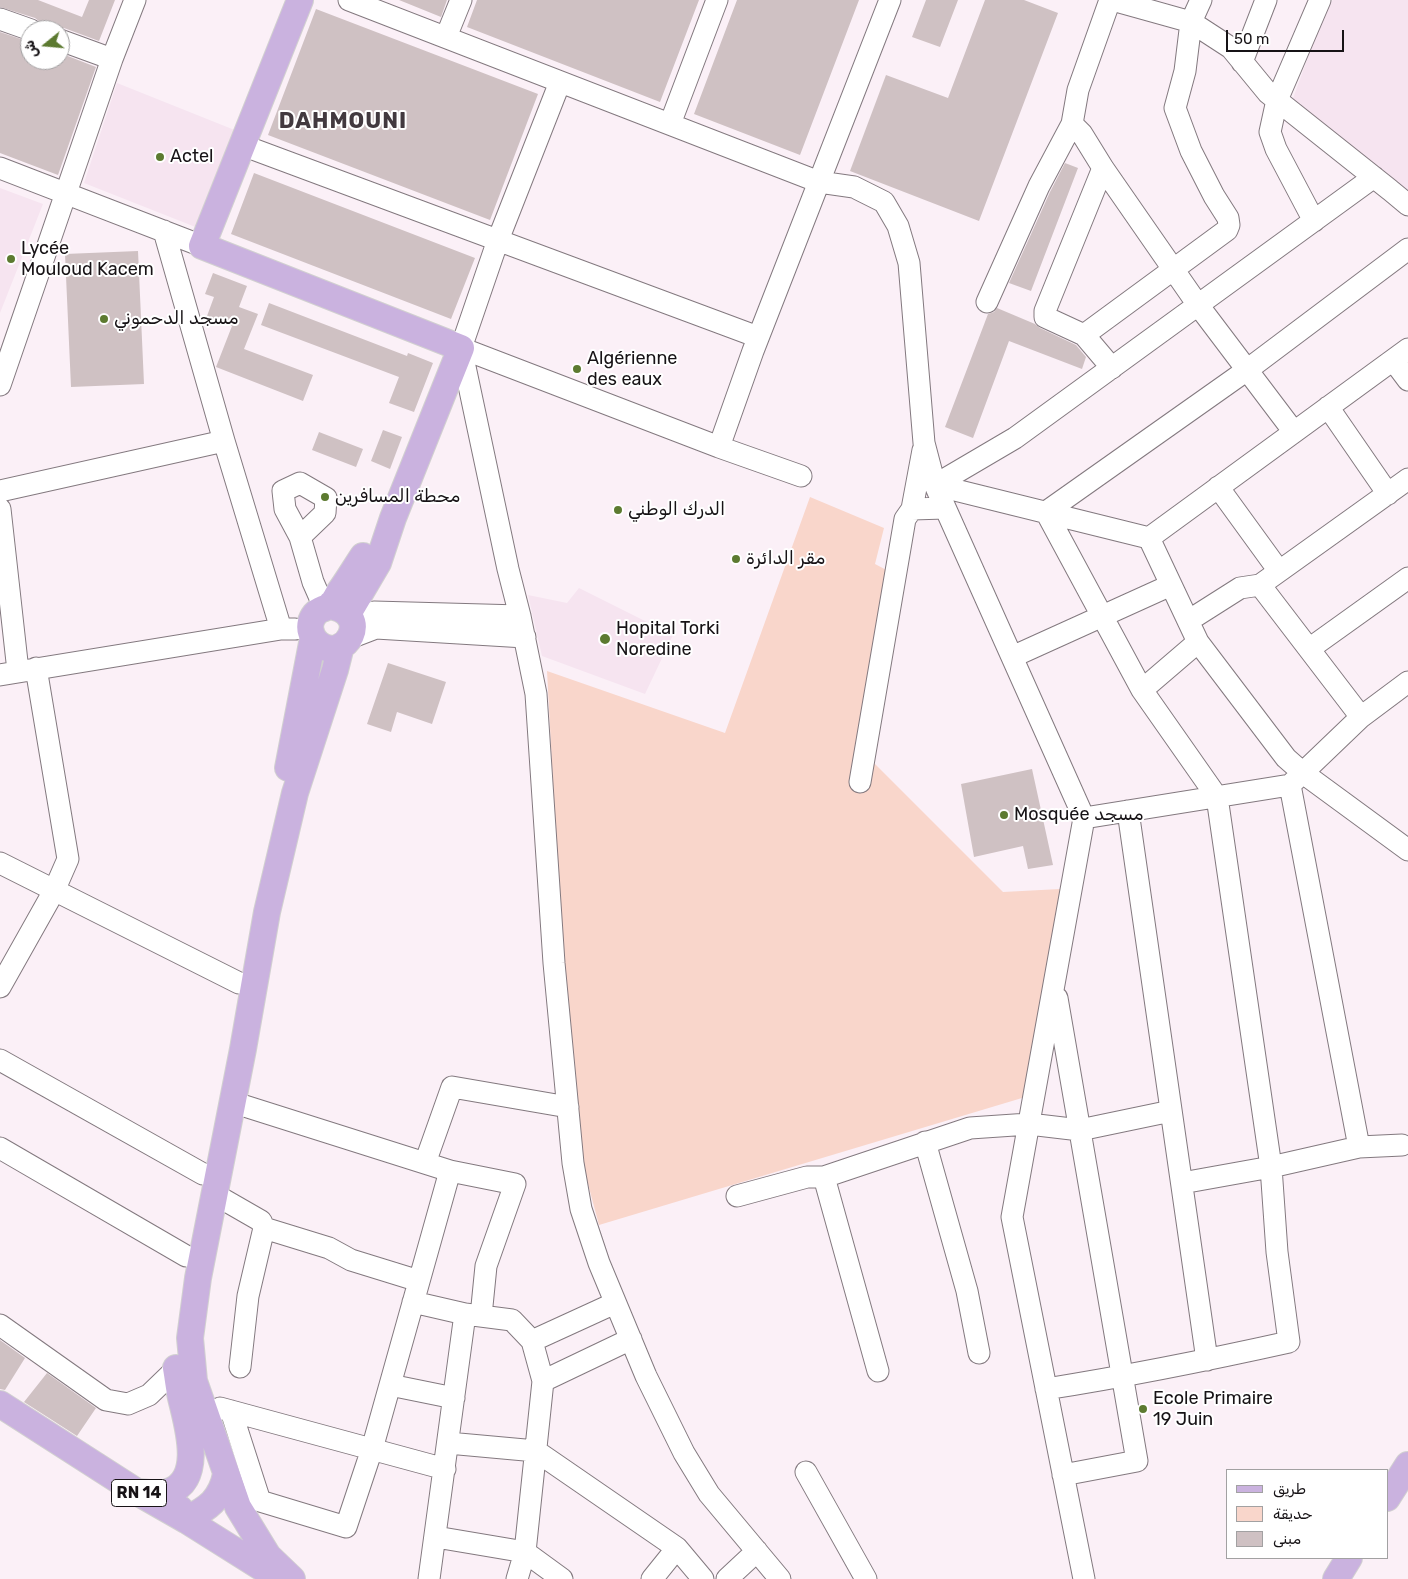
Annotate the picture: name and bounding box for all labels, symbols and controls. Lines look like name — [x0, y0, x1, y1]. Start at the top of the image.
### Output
north arrow — [20, 20, 70, 70]
scale bar — [1228, 20, 1346, 52]
text: 50 m — [1234, 30, 1269, 48]
text: ش — [20, 38, 42, 60]
district label: DAHMOUNI — [278, 109, 408, 135]
place label: Actel — [170, 146, 213, 168]
marker: Actel — [154, 151, 166, 163]
place label: Lycée Mouloud Kacem — [21, 238, 154, 280]
marker: Lycée Mouloud Kacem — [5, 253, 17, 265]
place label: مسجد الدحموني — [114, 308, 238, 330]
marker: مسجد الدحموني — [98, 313, 110, 325]
place label: Algérienne des eaux — [587, 348, 677, 390]
marker: Algérienne des eaux — [571, 363, 583, 375]
place label: محطة المسافرين — [335, 486, 460, 508]
marker: محطة المسافرين — [319, 491, 331, 503]
place label: الدرك الوطني — [628, 499, 725, 521]
marker: الدرك الوطني — [612, 504, 624, 516]
place label: مقر الدائرة — [746, 548, 825, 570]
marker: مقر الدائرة — [730, 553, 742, 565]
place label: Hopital Torki Noredine — [616, 618, 720, 660]
marker: Hopital Torki Noredine — [598, 632, 612, 646]
place label: Mosquée مسجد — [1014, 804, 1144, 826]
marker: Mosquée مسجد — [998, 809, 1010, 821]
place label: Ecole Primaire 19 Juin — [1153, 1388, 1273, 1430]
marker: Ecole Primaire 19 Juin — [1137, 1403, 1149, 1415]
legend — [1226, 1469, 1388, 1559]
road number: RN 14 — [112, 1480, 166, 1506]
text: طريق — [1273, 1480, 1306, 1498]
text: حديقة — [1273, 1505, 1313, 1523]
text: مبنى — [1273, 1530, 1301, 1548]

